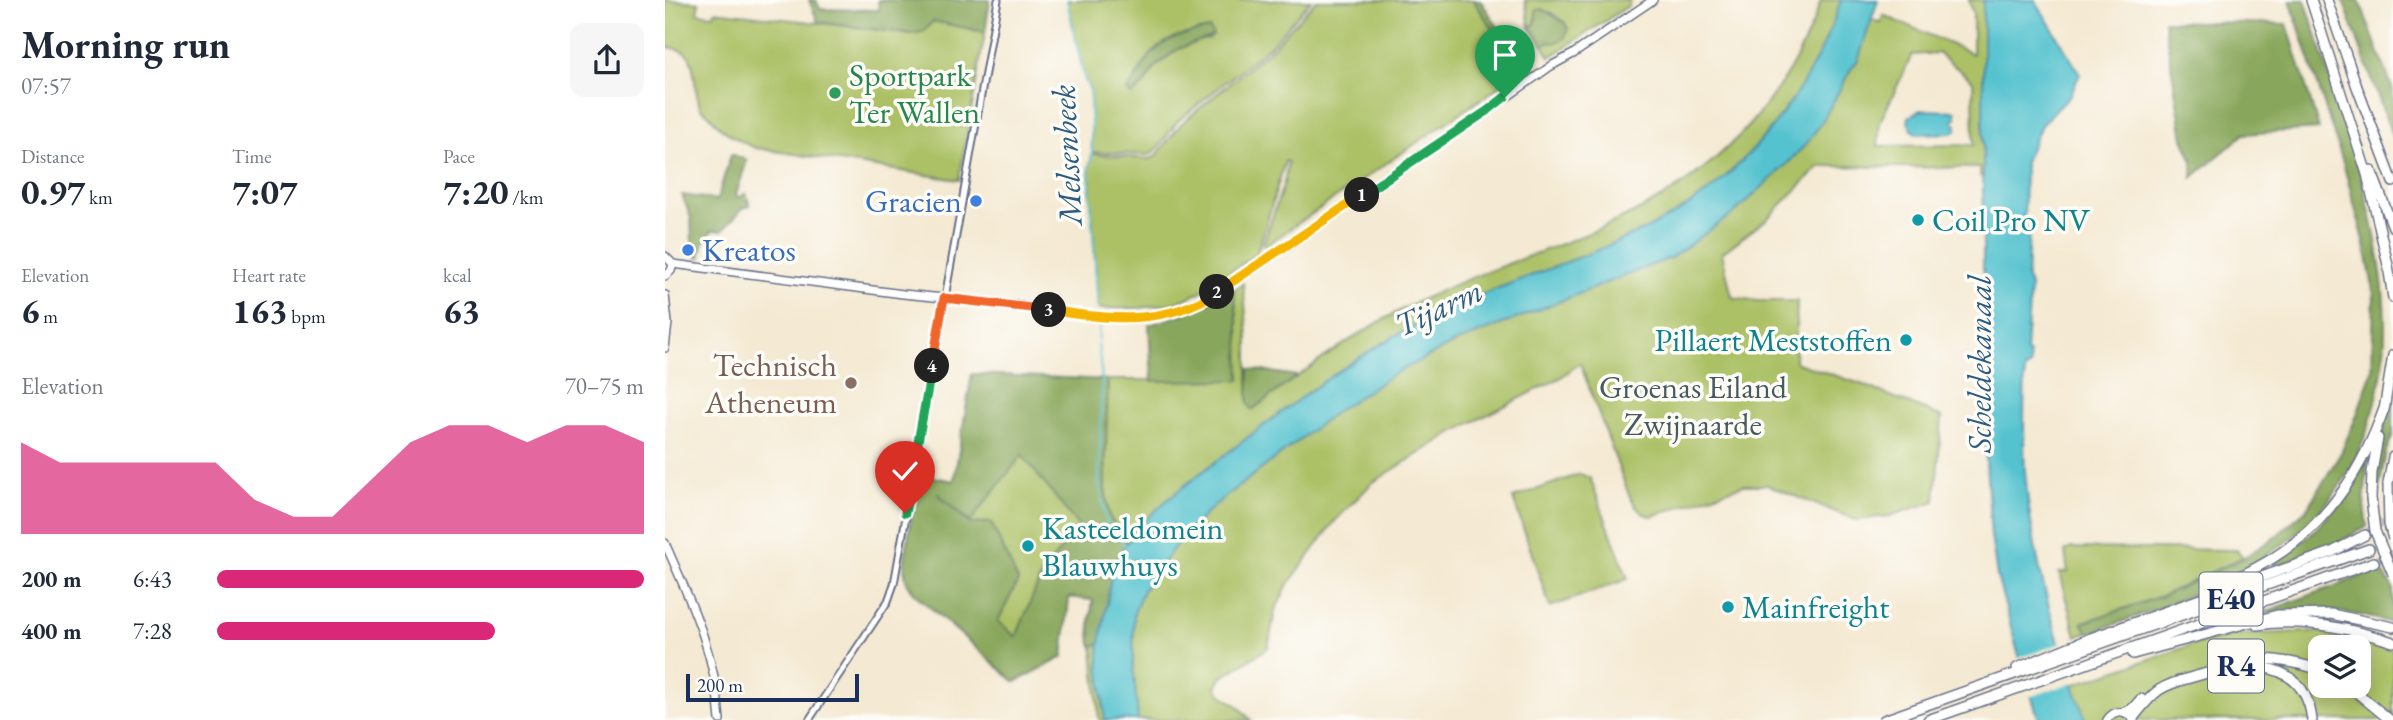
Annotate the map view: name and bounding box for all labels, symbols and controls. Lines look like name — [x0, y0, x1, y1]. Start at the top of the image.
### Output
text: Morning run — [21, 20, 230, 69]
button: share — [570, 23, 644, 97]
pin — [1475, 25, 1535, 97]
icon: arrive — [1486, 36, 1524, 74]
place label: Sportpark Ter Wallen — [849, 54, 980, 133]
text: 07:57 — [21, 71, 71, 101]
water label: Melsenbeek — [1041, 83, 1092, 229]
marker: Sportpark Ter Wallen — [827, 85, 843, 101]
text: Distance — [21, 144, 84, 169]
text: Time — [232, 144, 272, 169]
text: Pace — [443, 144, 475, 169]
text: 0.97 — [21, 169, 85, 214]
text: 7:07 — [232, 169, 297, 214]
text: 7:20 — [443, 169, 508, 214]
pin: 1 — [1345, 178, 1379, 212]
place label: Gracien — [865, 180, 962, 222]
text: 1 — [1356, 182, 1367, 207]
text: km — [85, 185, 113, 210]
text: /km — [508, 185, 544, 210]
marker: Gracien — [968, 193, 984, 209]
place label: Coil Pro NV — [1932, 199, 2090, 241]
marker: Coil Pro NV — [1910, 212, 1926, 228]
place label: Kreatos — [702, 229, 796, 271]
marker: Kreatos — [680, 242, 696, 258]
text: Elevation — [21, 263, 89, 288]
text: Heart rate — [232, 263, 306, 288]
text: kcal — [443, 263, 472, 288]
water label: Tijarm — [1387, 268, 1489, 346]
pin: 2 — [1199, 274, 1235, 310]
water label: Scheldekanaal — [1958, 274, 2001, 454]
text: 2 — [1211, 279, 1222, 304]
text: 6 — [21, 288, 40, 333]
text: 163 — [232, 288, 288, 333]
text: 63 — [443, 288, 480, 333]
pin: 3 — [1031, 292, 1067, 328]
text: 3 — [1043, 297, 1054, 322]
text: m — [40, 304, 58, 329]
text: bpm — [288, 304, 326, 329]
place label: Pillaert Meststoffen — [1654, 319, 1892, 361]
marker: Pillaert Meststoffen — [1898, 332, 1914, 348]
place label: Technisch Atheneum — [704, 344, 837, 423]
pin: 4 — [915, 348, 949, 384]
text: 4 — [926, 353, 937, 378]
park label: Groenas Eiland Zwijnaarde — [1599, 366, 1788, 445]
text: Elevation — [21, 371, 104, 401]
text: 70–75 m — [565, 371, 644, 401]
marker: Technisch Atheneum — [843, 375, 859, 391]
pin — [875, 441, 935, 513]
icon: check — [886, 452, 924, 490]
place label: Kasteeldomein Blauwhuys — [1042, 507, 1224, 586]
marker: Kasteeldomein Blauwhuys — [1020, 538, 1036, 554]
text: 200 m — [21, 564, 82, 594]
text: 6:43 — [133, 564, 172, 594]
road number: E40 — [2199, 572, 2263, 626]
place label: Mainfreight — [1742, 586, 1889, 628]
marker: Mainfreight — [1720, 599, 1736, 615]
text: 400 m — [21, 616, 82, 646]
text: 7:28 — [133, 616, 172, 646]
map controls — [2308, 635, 2371, 698]
button: layers — [2308, 635, 2371, 698]
road number: R4 — [2208, 639, 2264, 692]
scale bar — [686, 671, 859, 703]
text: 200 m — [697, 673, 743, 698]

